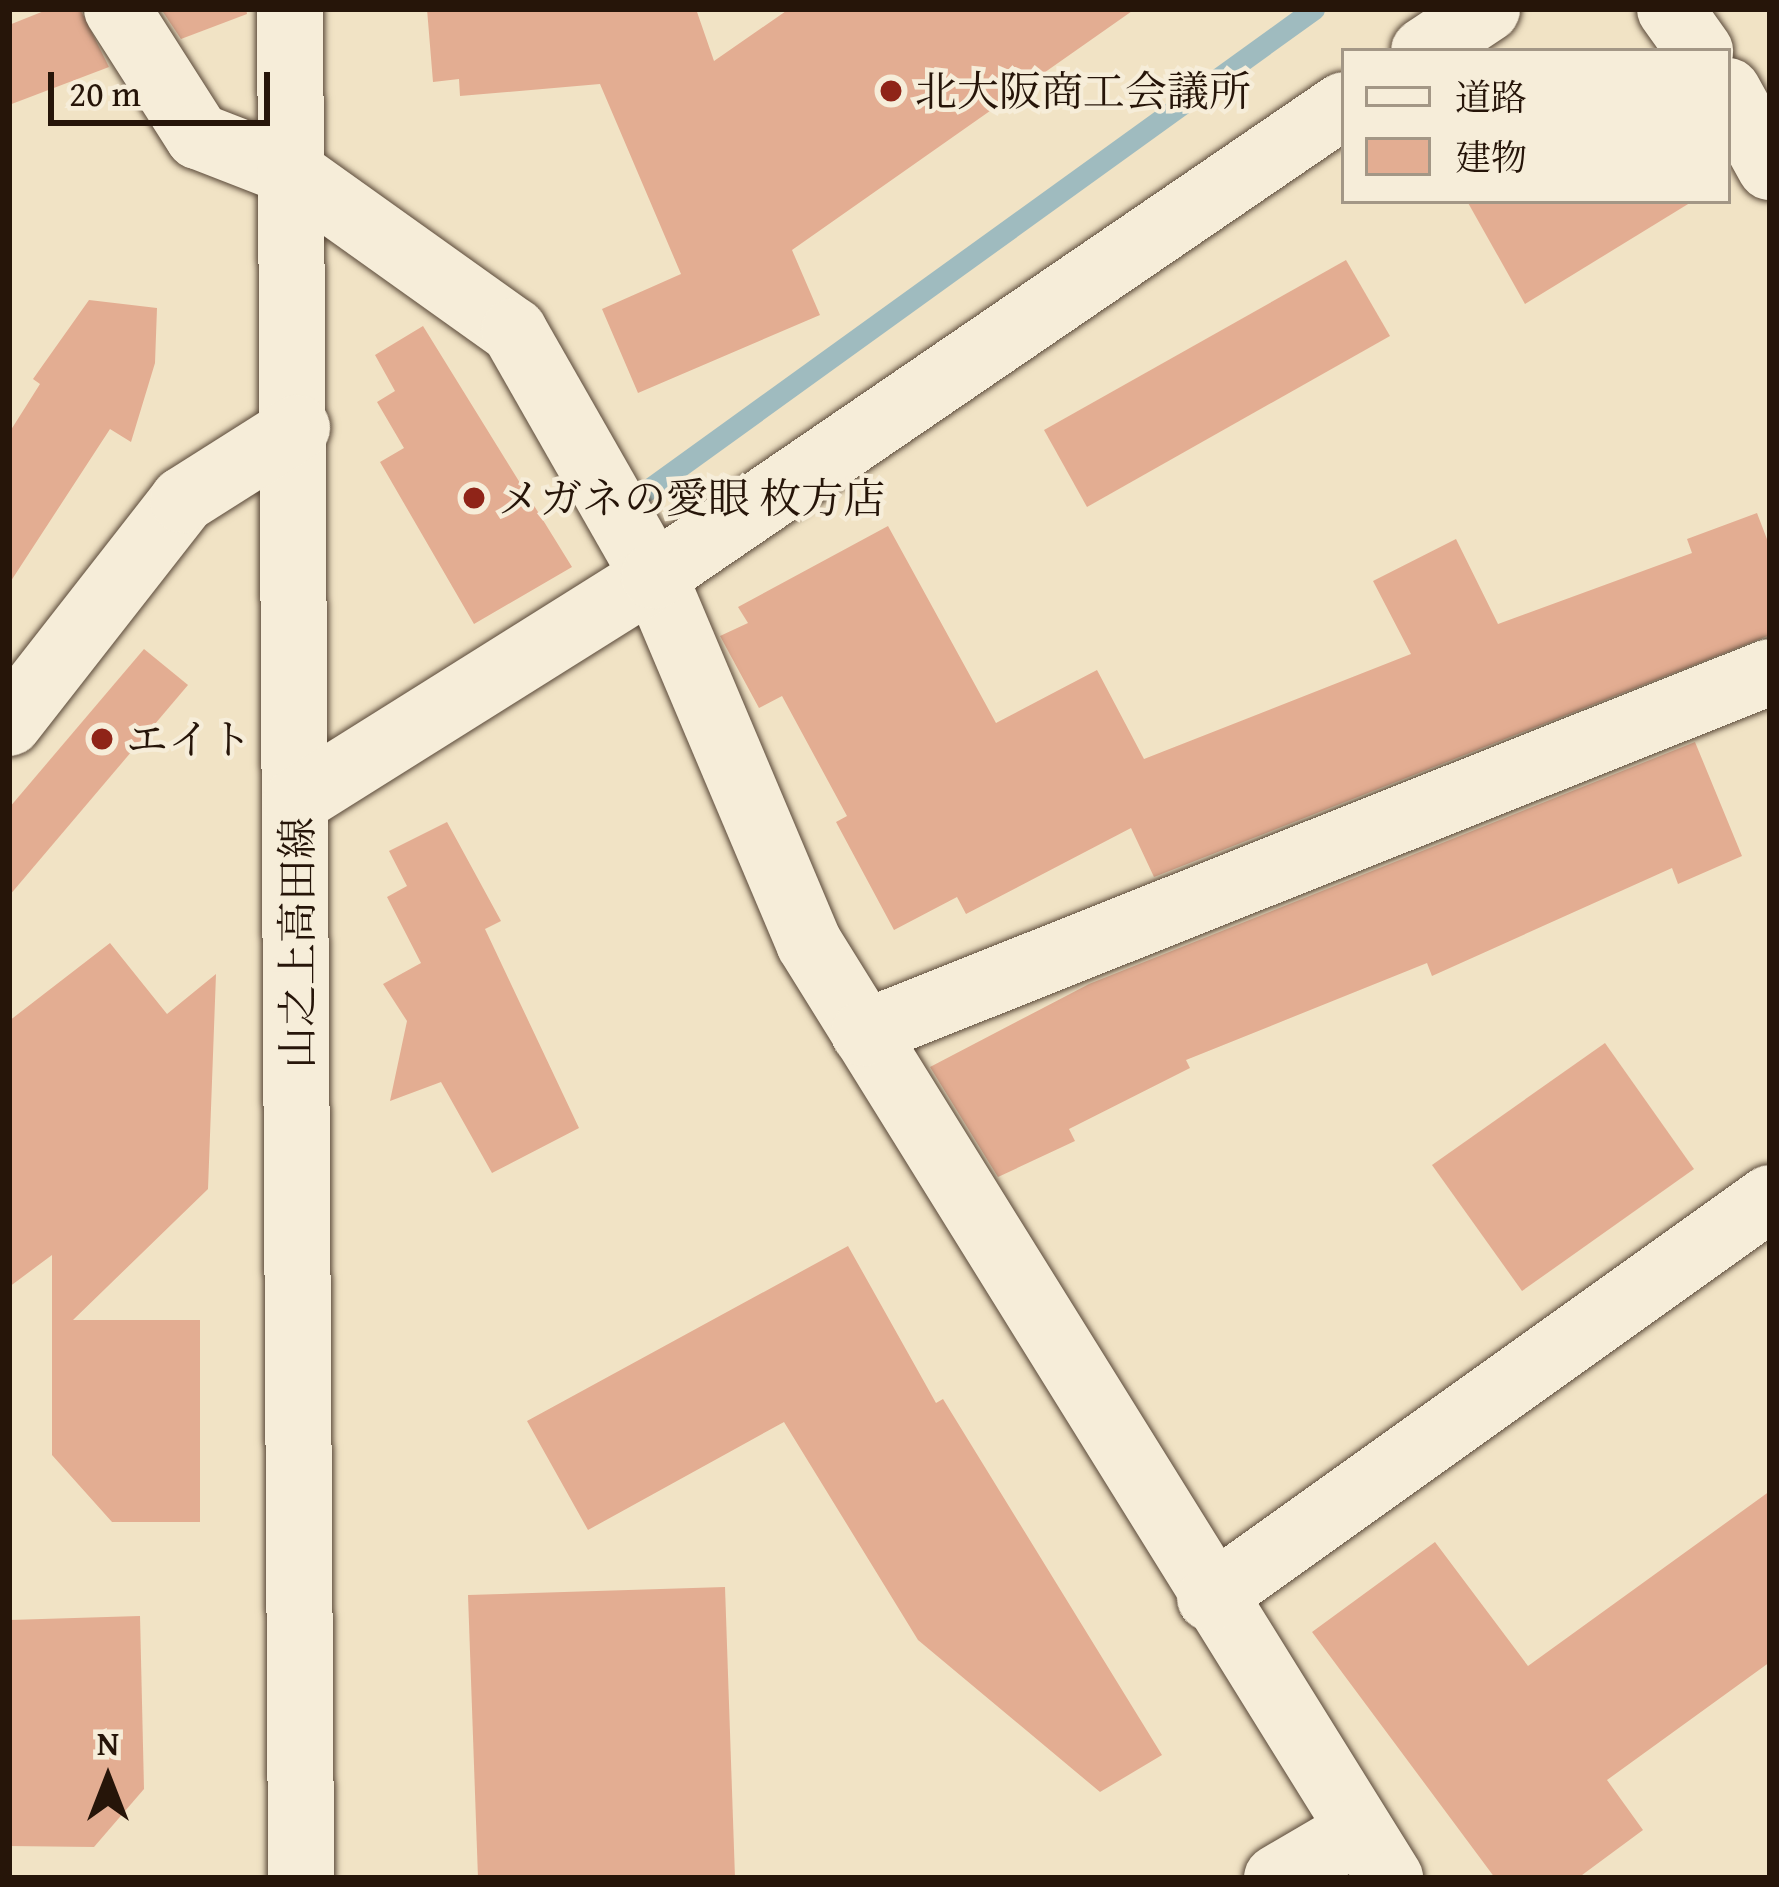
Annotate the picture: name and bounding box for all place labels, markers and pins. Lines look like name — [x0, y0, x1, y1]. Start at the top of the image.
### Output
place label: 北大阪商工会議所 — [915, 66, 1251, 116]
marker: 北大阪商工会議所 — [878, 78, 904, 104]
place label: メガネの愛眼 枚方店 — [498, 473, 885, 523]
marker: メガネの愛眼 枚方店 — [461, 485, 487, 511]
place label: エイト — [126, 714, 252, 764]
marker: エイト — [89, 726, 115, 752]

